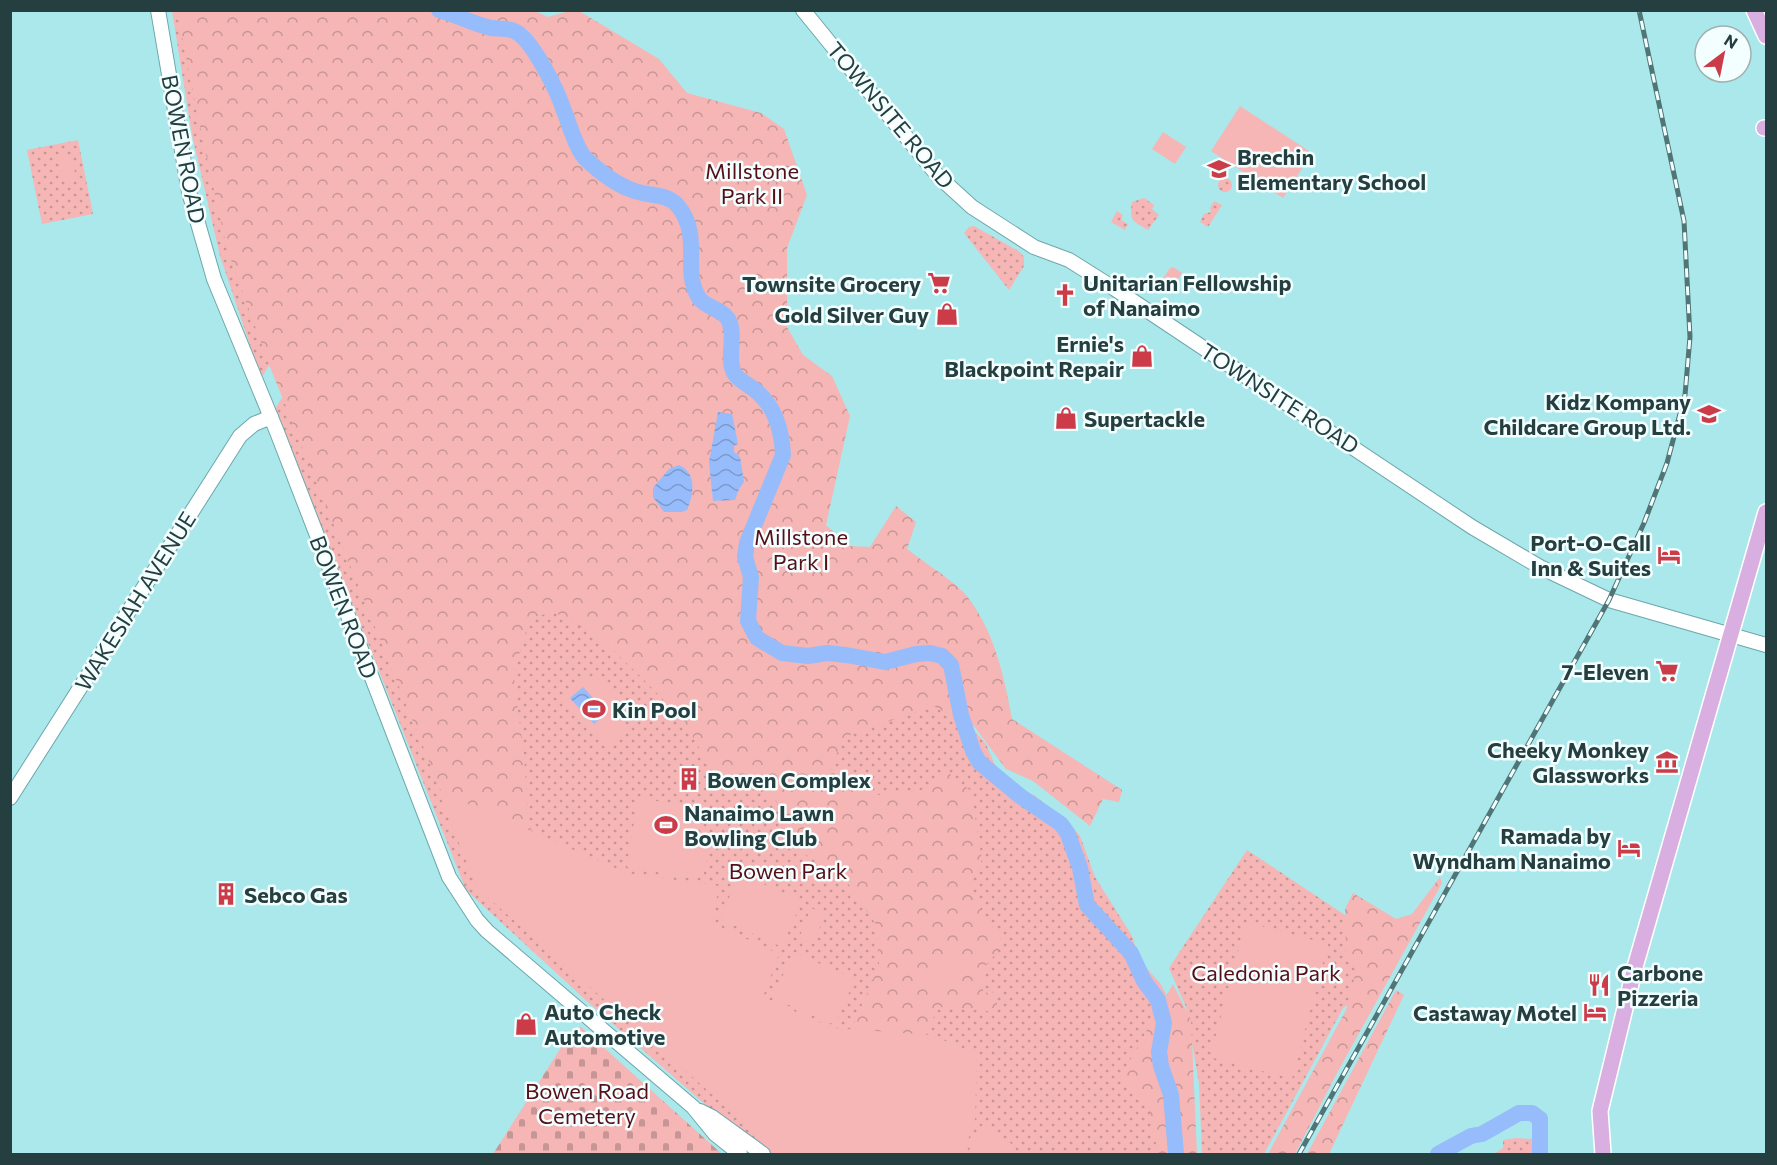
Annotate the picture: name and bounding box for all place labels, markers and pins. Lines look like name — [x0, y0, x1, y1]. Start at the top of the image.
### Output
place label: Brechin Elementary School — [1237, 143, 1426, 195]
school or university icon: Brechin Elementary School — [1206, 156, 1232, 182]
place label: Unitarian Fellowship of Nanaimo — [1083, 269, 1291, 321]
place label: Townsite Grocery — [742, 270, 921, 297]
supermarket icon: Townsite Grocery — [926, 270, 952, 296]
church icon: Unitarian Fellowship of Nanaimo — [1052, 282, 1078, 308]
place label: Gold Silver Guy — [774, 301, 929, 328]
shop icon: Gold Silver Guy — [934, 301, 960, 327]
place label: Ernie's Blackpoint Repair — [944, 330, 1124, 382]
shop icon: Ernie's Blackpoint Repair — [1129, 343, 1155, 369]
place label: Kidz Kompany Childcare Group Ltd. — [1484, 388, 1691, 440]
school or university icon: Kidz Kompany Childcare Group Ltd. — [1696, 401, 1722, 427]
shop icon: Supertackle — [1053, 405, 1079, 431]
place label: Supertackle — [1084, 405, 1205, 432]
place label: Port-O-Call Inn & Suites — [1530, 529, 1651, 581]
hotel icon: Port-O-Call Inn & Suites — [1656, 542, 1682, 568]
place label: 7-Eleven — [1561, 658, 1649, 685]
supermarket icon: 7-Eleven — [1654, 658, 1680, 684]
sports icon: Kin Pool — [581, 696, 607, 722]
place label: Kin Pool — [612, 696, 697, 723]
place label: Cheeky Monkey Glassworks — [1487, 736, 1649, 788]
museum icon: Cheeky Monkey Glassworks — [1654, 749, 1680, 775]
building icon: Bowen Complex — [676, 766, 702, 792]
place label: Bowen Complex — [707, 766, 872, 793]
place label: Nanaimo Lawn Bowling Club — [684, 799, 834, 851]
sports icon: Nanaimo Lawn Bowling Club — [653, 812, 679, 838]
place label: Ramada by Wyndham Nanaimo — [1412, 822, 1611, 874]
hotel icon: Ramada by Wyndham Nanaimo — [1616, 835, 1642, 861]
building icon: Sebco Gas — [213, 881, 239, 907]
place label: Sebco Gas — [244, 881, 348, 908]
place label: Carbone Pizzeria — [1617, 959, 1703, 1011]
restaurant icon: Carbone Pizzeria — [1586, 972, 1612, 998]
place label: Auto Check Automotive — [544, 998, 665, 1050]
place label: Castaway Motel — [1413, 999, 1577, 1026]
hotel icon: Castaway Motel — [1582, 999, 1608, 1025]
shop icon: Auto Check Automotive — [513, 1011, 539, 1037]

